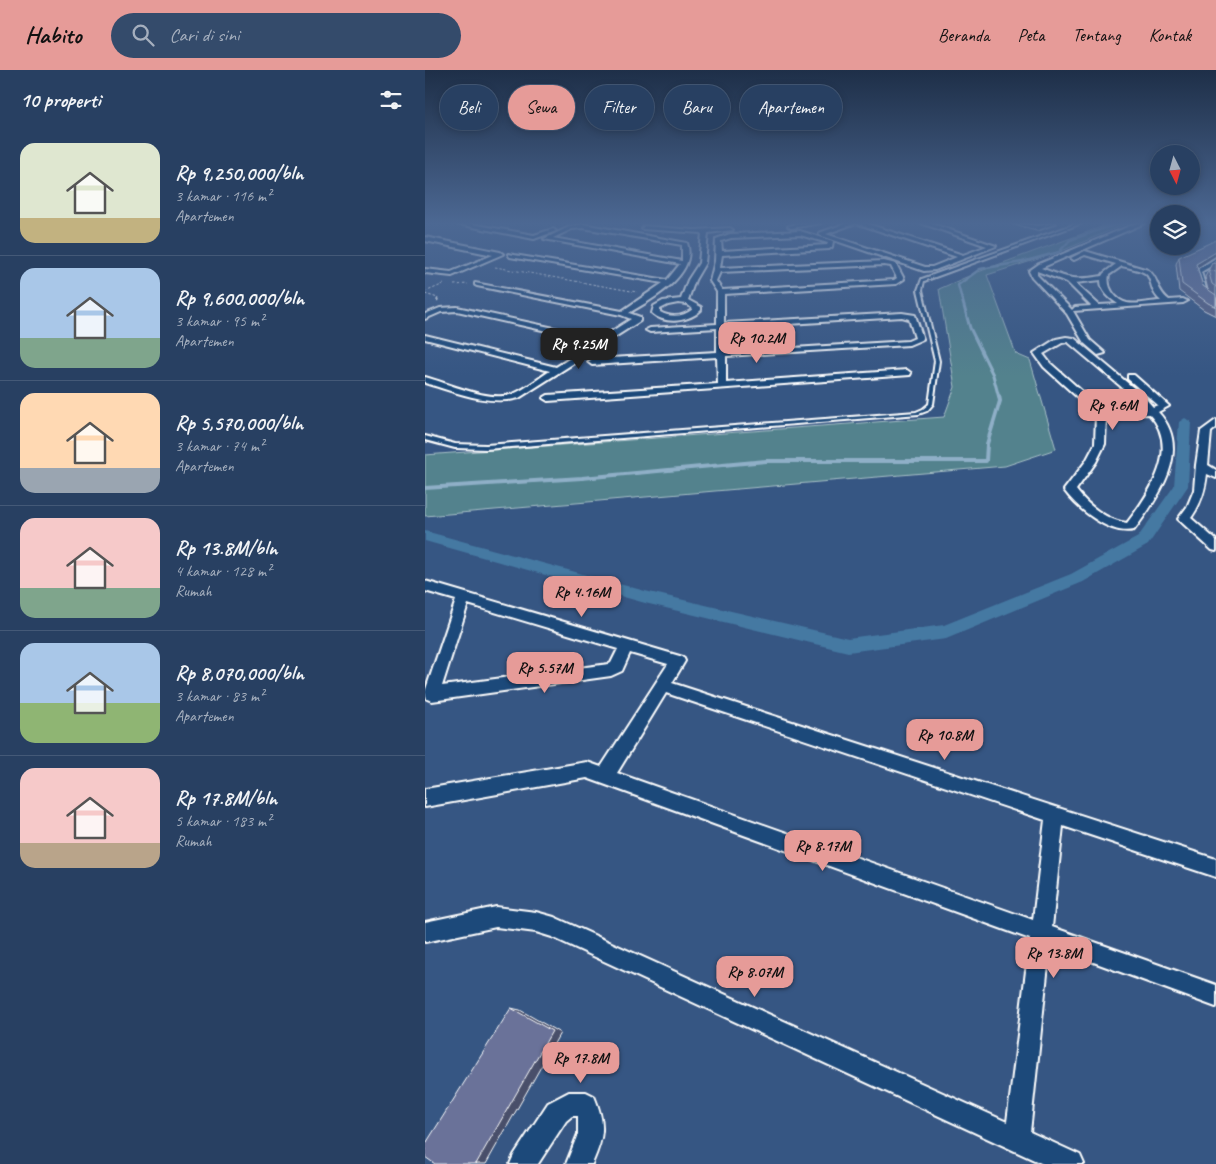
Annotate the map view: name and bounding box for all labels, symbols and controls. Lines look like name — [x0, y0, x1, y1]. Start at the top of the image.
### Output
search box — [111, 13, 461, 58]
text: Habito — [25, 20, 81, 50]
icon: search — [129, 21, 157, 49]
text: Cari di sini — [169, 23, 240, 47]
text: Beranda — [938, 24, 989, 46]
text: Peta — [1017, 24, 1044, 46]
text: Tentang — [1072, 24, 1121, 46]
text: Kontak — [1149, 24, 1191, 46]
chip: Beli — [440, 85, 498, 130]
chip: Sewa — [508, 85, 575, 130]
chip: Filter — [585, 85, 654, 130]
chip: Baru — [664, 85, 730, 130]
chip: Apartemen — [740, 85, 842, 130]
icon: filters — [377, 86, 405, 114]
text: 10 properti — [20, 87, 101, 113]
north arrow — [1150, 145, 1200, 195]
map controls — [1150, 145, 1200, 255]
text: Rp 9,250,000/bln — [175, 160, 303, 186]
icon: home — [60, 163, 120, 223]
text: 3 kamar · 116 m² — [175, 186, 271, 206]
button: layers — [1150, 205, 1200, 255]
text: Apartemen — [175, 206, 234, 226]
text: Rp 9,600,000/bln — [175, 285, 304, 311]
icon: home — [60, 288, 120, 348]
text: 3 kamar · 95 m² — [175, 311, 264, 331]
pin: Rp 10.2M — [705, 322, 809, 364]
pin: Rp 9.25M — [527, 328, 631, 370]
text: Rp 10.2M — [729, 328, 785, 348]
text: Apartemen — [175, 331, 234, 351]
text: Rp 9.25M — [552, 334, 606, 354]
pin: Rp 9.6M — [1067, 388, 1159, 431]
text: Rp 9.6M — [1089, 395, 1137, 415]
text: Rp 5,570,000/bln — [175, 410, 303, 436]
icon: home — [60, 413, 120, 473]
text: 3 kamar · 74 m² — [175, 436, 264, 456]
text: Apartemen — [175, 456, 234, 476]
text: Rp 13.8M/bln — [175, 535, 277, 561]
icon: home — [60, 538, 120, 598]
text: 4 kamar · 128 m² — [175, 561, 271, 581]
pin: Rp 4.16M — [530, 576, 634, 618]
text: Rumah — [175, 581, 212, 601]
text: Rp 4.16M — [554, 582, 610, 602]
pin: Rp 5.57M — [493, 652, 597, 694]
text: Rp 5.57M — [518, 658, 572, 678]
text: Rp 8,070,000/bln — [175, 660, 304, 686]
icon: home — [60, 663, 120, 723]
text: 3 kamar · 83 m² — [175, 686, 264, 706]
text: Apartemen — [175, 706, 234, 726]
pin: Rp 10.8M — [893, 718, 997, 761]
text: Rp 10.8M — [917, 725, 973, 745]
text: Rp 17.8M/bln — [175, 785, 277, 811]
icon: home — [60, 788, 120, 848]
text: 5 kamar · 183 m² — [175, 811, 271, 831]
pin: Rp 8.17M — [771, 830, 875, 872]
text: Rumah — [175, 831, 212, 851]
text: Rp 8.17M — [795, 836, 851, 856]
pin: Rp 13.8M — [1002, 936, 1106, 979]
text: Rp 13.8M — [1026, 943, 1082, 963]
pin: Rp 8.07M — [703, 956, 807, 998]
text: Rp 8.07M — [727, 962, 783, 982]
pin: Rp 17.8M — [529, 1042, 633, 1084]
text: Rp 17.8M — [553, 1048, 609, 1068]

